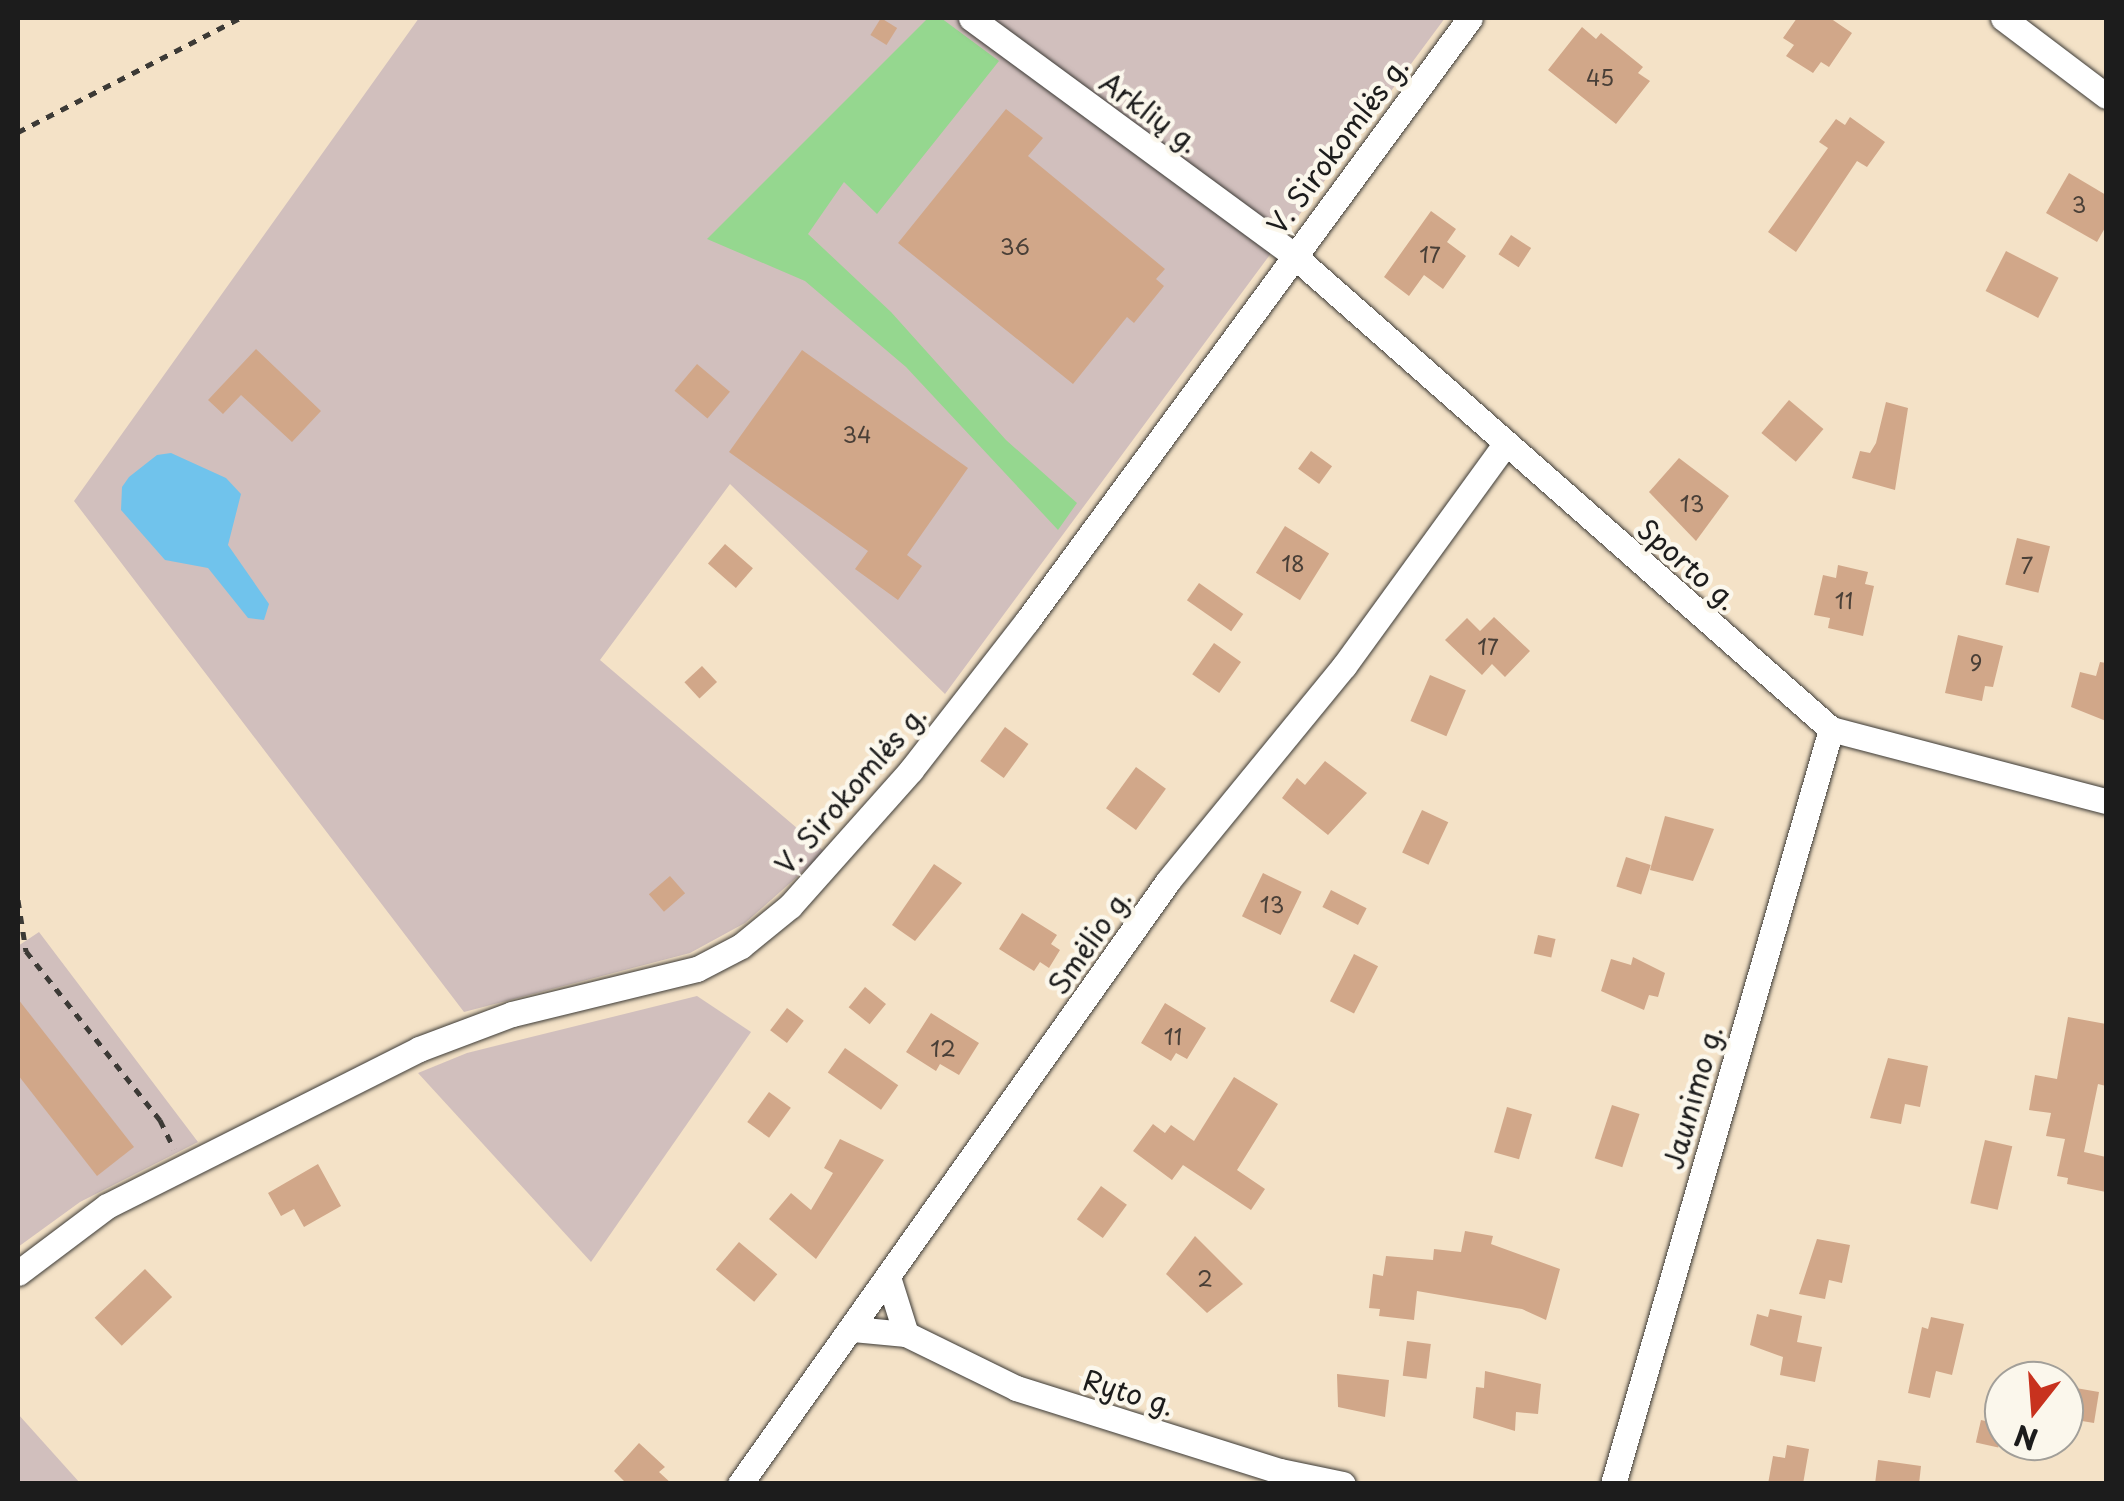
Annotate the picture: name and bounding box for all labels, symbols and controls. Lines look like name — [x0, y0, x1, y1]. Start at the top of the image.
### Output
street label: V. Sirokomlės g. — [1259, 49, 1415, 241]
house number: 45 — [1586, 64, 1614, 90]
street label: Arklių g. — [1094, 65, 1206, 159]
house number: 3 — [2072, 191, 2086, 217]
house number: 36 — [1000, 233, 1030, 259]
house number: 17 — [1419, 241, 1441, 267]
house number: 34 — [842, 421, 872, 447]
house number: 13 — [1680, 490, 1704, 516]
street label: Sporto g. — [1631, 512, 1745, 616]
house number: 18 — [1281, 550, 1305, 576]
house number: 7 — [2021, 552, 2033, 578]
house number: 11 — [1835, 587, 1853, 613]
house number: 17 — [1477, 633, 1499, 659]
house number: 9 — [1970, 649, 1982, 675]
street label: V. Sirokomlės g. — [767, 697, 933, 881]
street label: Smėlio g. — [1041, 882, 1137, 1000]
house number: 13 — [1260, 891, 1284, 917]
street label: Jaunimo g. — [1655, 1021, 1729, 1173]
house number: 11 — [1164, 1023, 1182, 1049]
house number: 12 — [930, 1035, 956, 1061]
house number: 2 — [1197, 1265, 1213, 1291]
north arrow — [1984, 1361, 2084, 1461]
street label: Ryto g. — [1079, 1362, 1179, 1422]
text: N — [2009, 1414, 2043, 1462]

